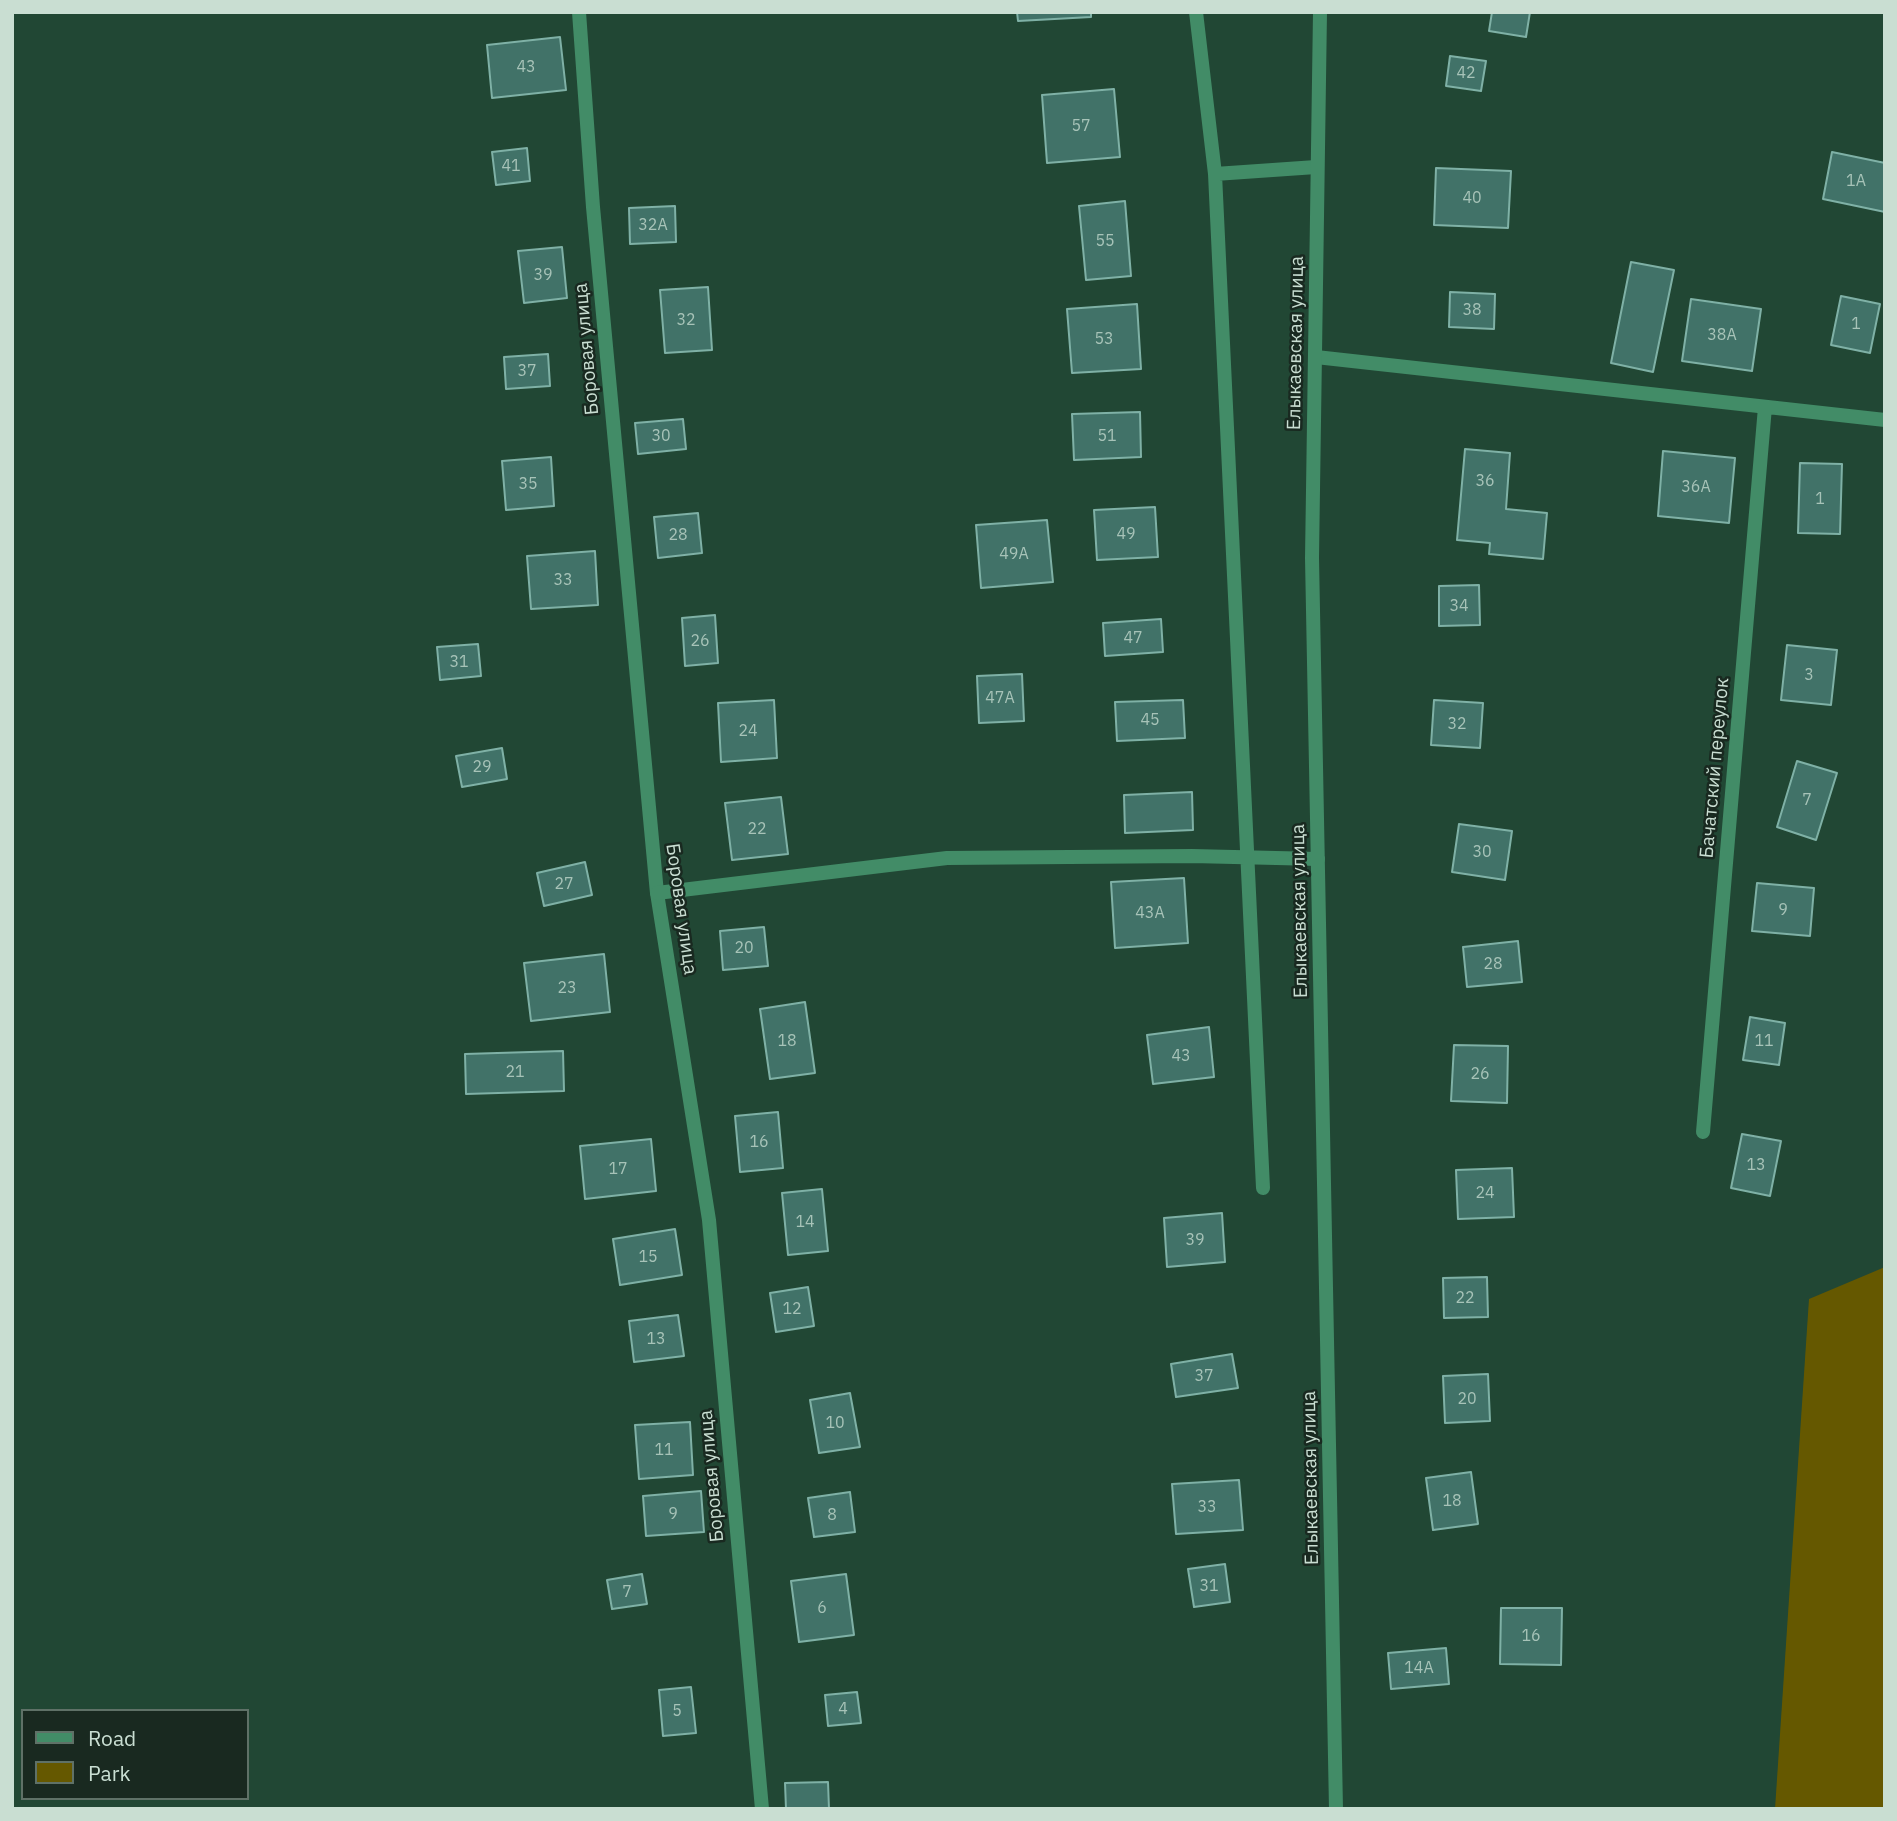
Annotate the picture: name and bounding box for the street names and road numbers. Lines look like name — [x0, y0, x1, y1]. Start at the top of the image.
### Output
street label: Елыкаевская улица — [1283, 256, 1309, 430]
street label: Боровая улица — [570, 282, 604, 416]
street label: Бачатский переулок — [1696, 677, 1734, 859]
street label: Елыкаевская улица — [1287, 824, 1313, 998]
street label: Боровая улица — [661, 842, 701, 976]
street label: Елыкаевская улица — [1298, 1391, 1324, 1565]
street label: Боровая улица — [695, 1409, 729, 1543]

